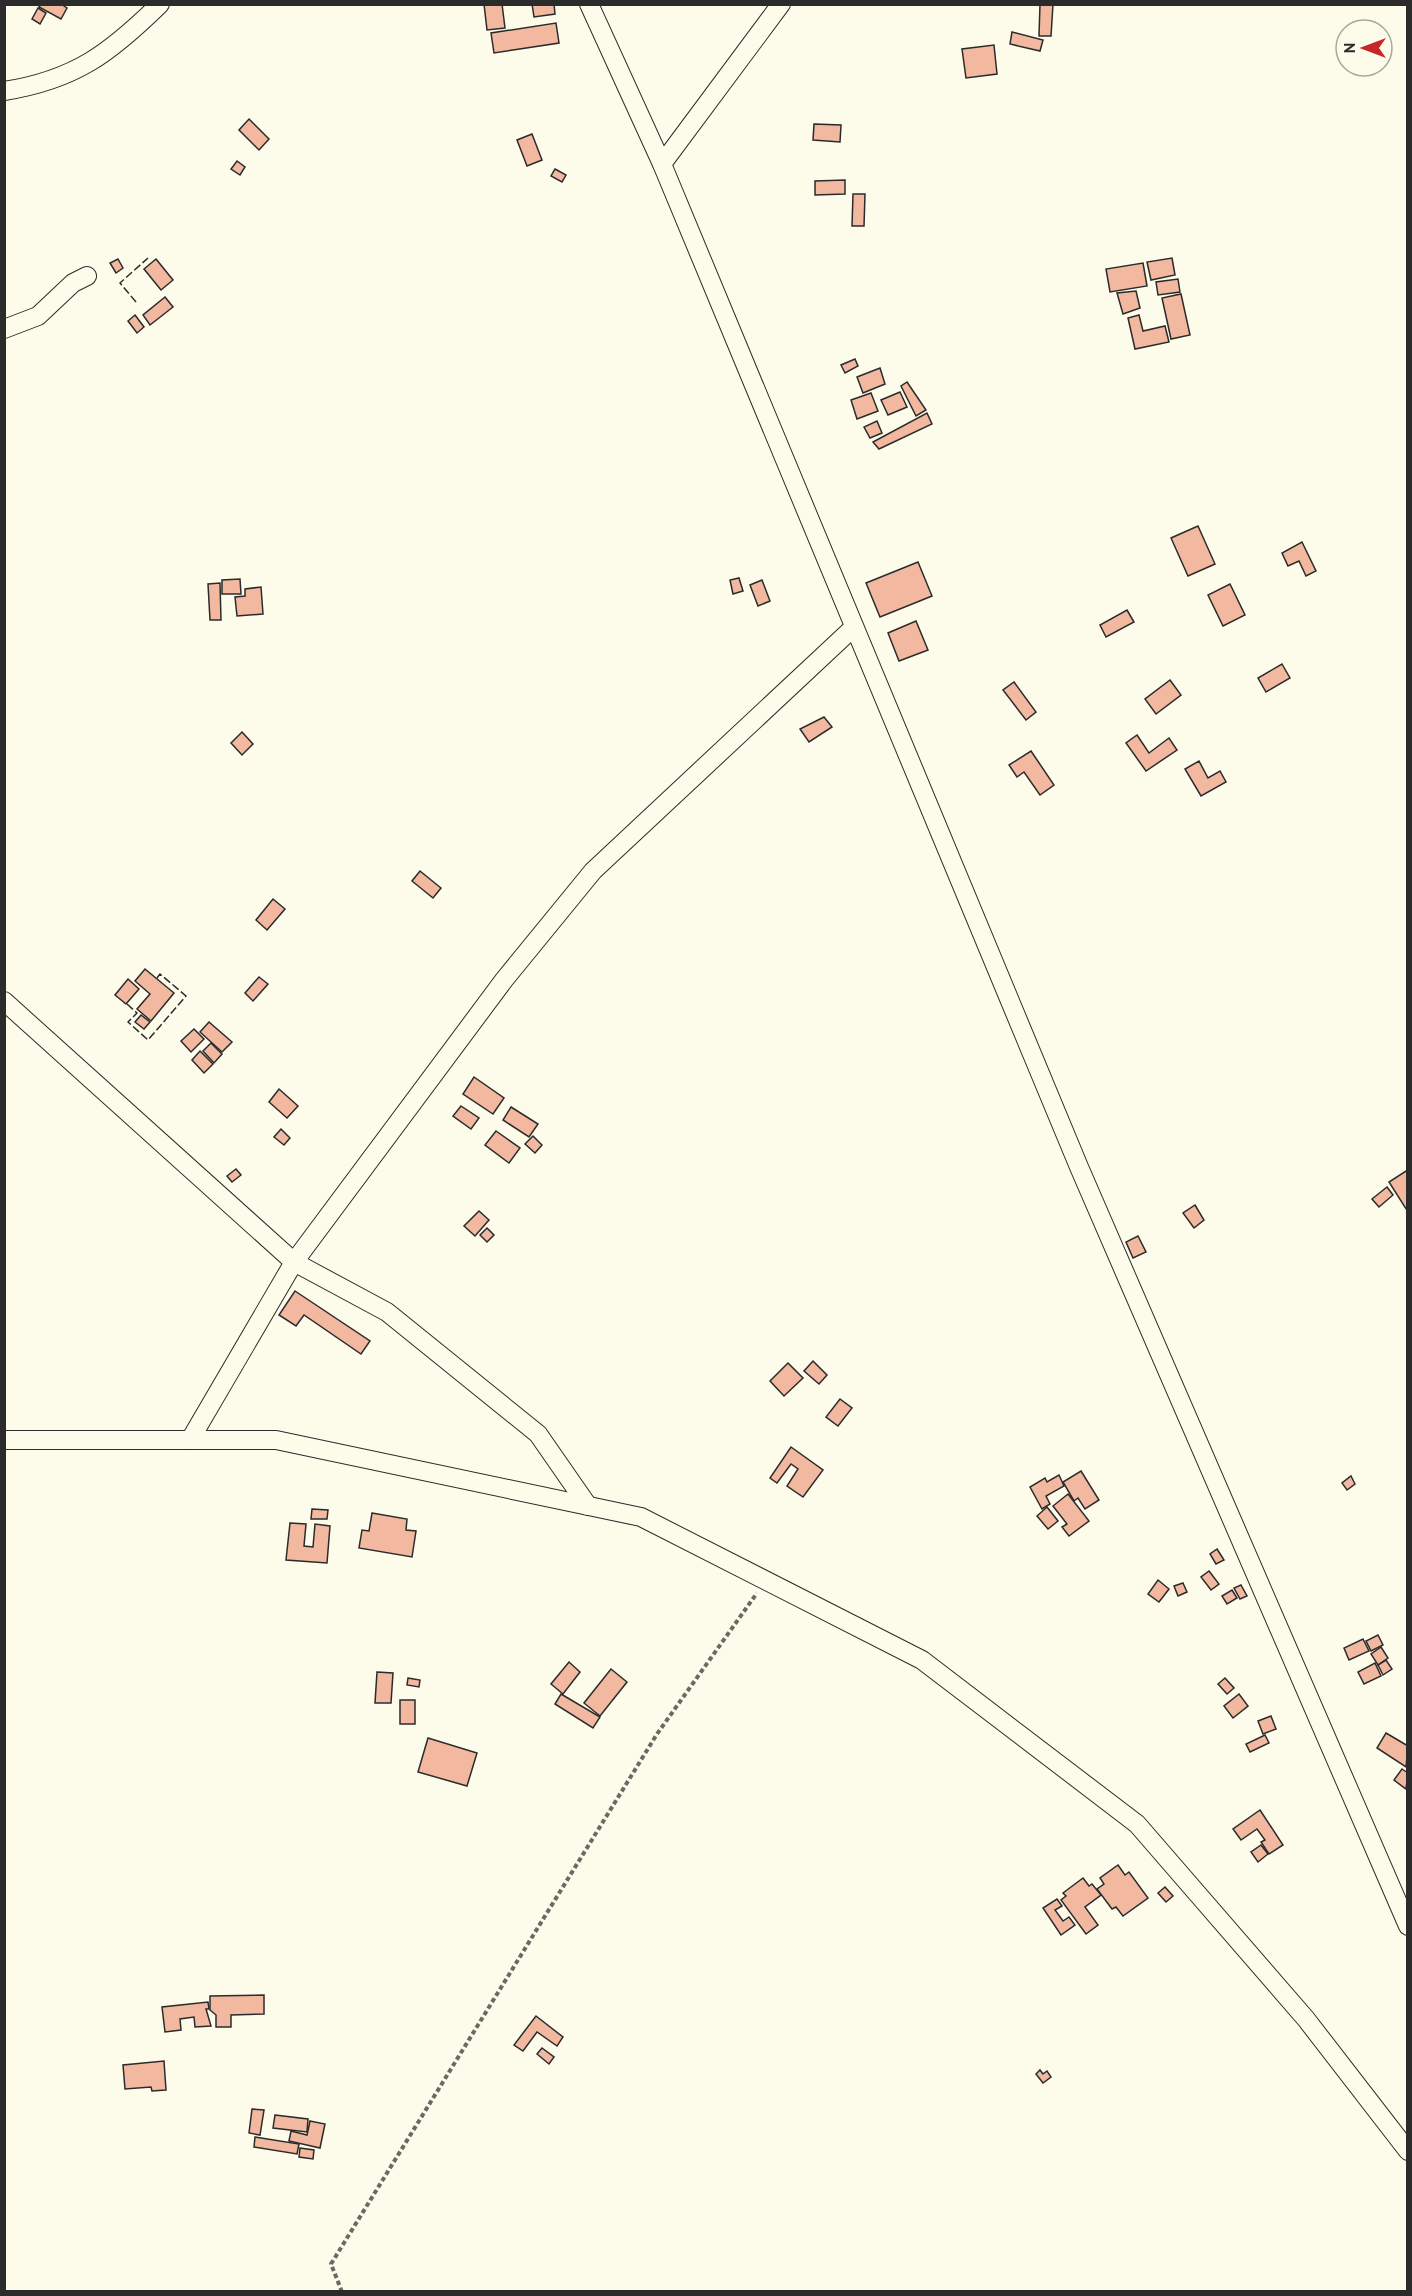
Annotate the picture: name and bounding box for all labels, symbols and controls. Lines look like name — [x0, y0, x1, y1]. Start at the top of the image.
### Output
north arrow — [1334, 18, 1394, 78]
text: N — [1339, 43, 1359, 53]

